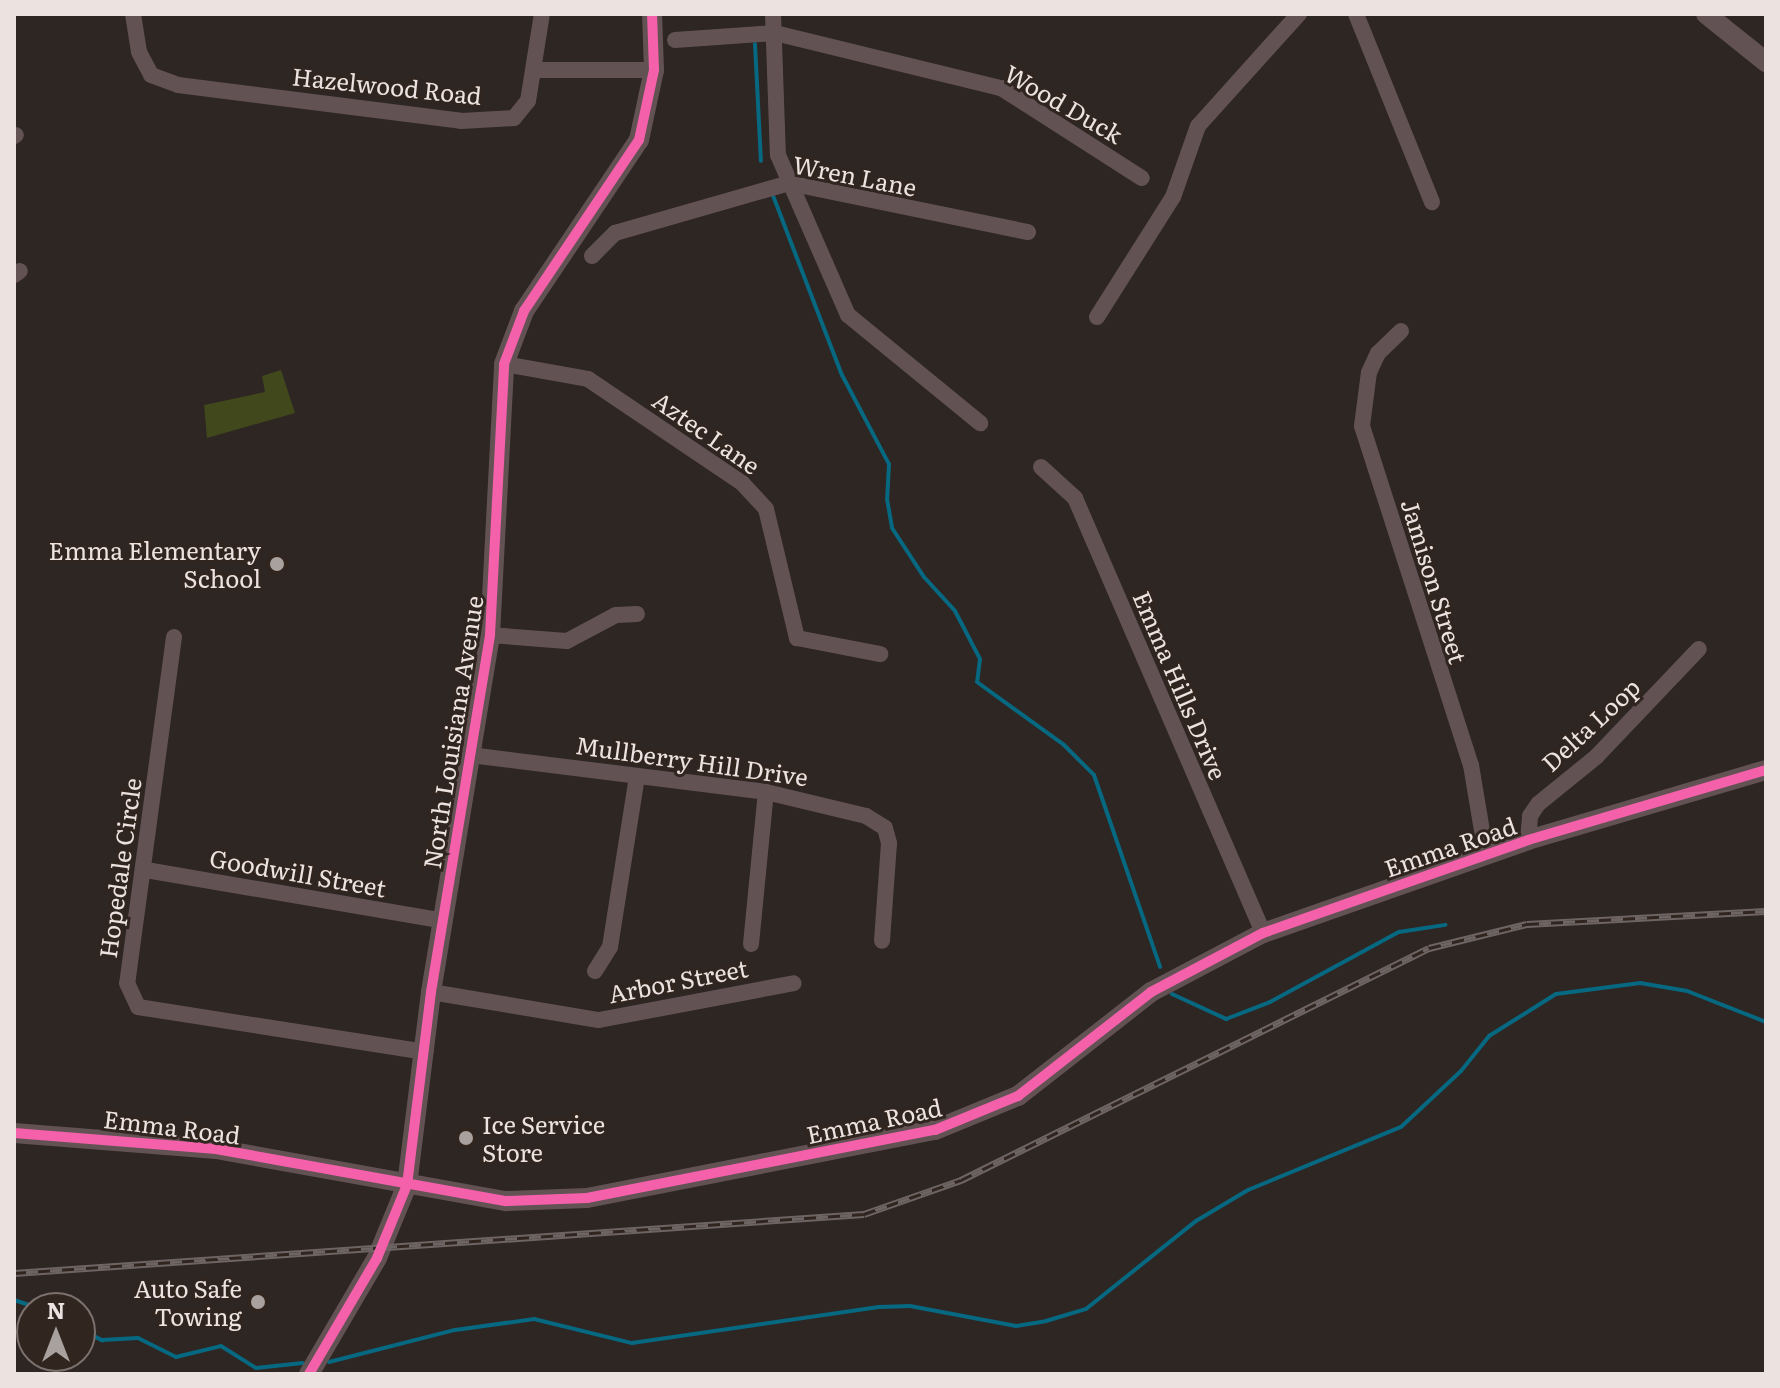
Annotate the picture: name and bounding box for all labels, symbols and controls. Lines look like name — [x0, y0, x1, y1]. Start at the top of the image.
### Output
street label: Wood Duck — [1000, 58, 1128, 148]
street label: Hazelwood Road — [291, 61, 483, 109]
street label: Wren Lane — [791, 149, 919, 201]
street label: Aztec Lane — [648, 385, 766, 479]
street label: Jamison Street — [1396, 495, 1474, 667]
place label: Emma Elementary School — [49, 536, 261, 592]
marker: Emma Elementary School — [268, 555, 286, 573]
street label: Emma Hills Drive — [1128, 586, 1234, 784]
street label: North Louisiana Avenue — [416, 593, 488, 871]
street label: Delta Loop — [1535, 671, 1645, 777]
street label: Mullberry Hill Drive — [574, 729, 810, 791]
street label: Hopedale Circle — [92, 776, 146, 960]
street label: Emma Road — [1380, 810, 1520, 882]
street label: Goodwill Street — [208, 842, 388, 902]
street label: Arbor Street — [606, 952, 750, 1008]
street label: Emma Road — [804, 1092, 944, 1148]
street label: Emma Road — [102, 1103, 242, 1149]
place label: Ice Service Store — [482, 1110, 605, 1166]
marker: Ice Service Store — [457, 1129, 475, 1147]
place label: Auto Safe Towing — [134, 1274, 242, 1330]
north arrow — [16, 1292, 96, 1372]
text: N — [47, 1293, 65, 1326]
marker: Auto Safe Towing — [249, 1293, 267, 1311]

